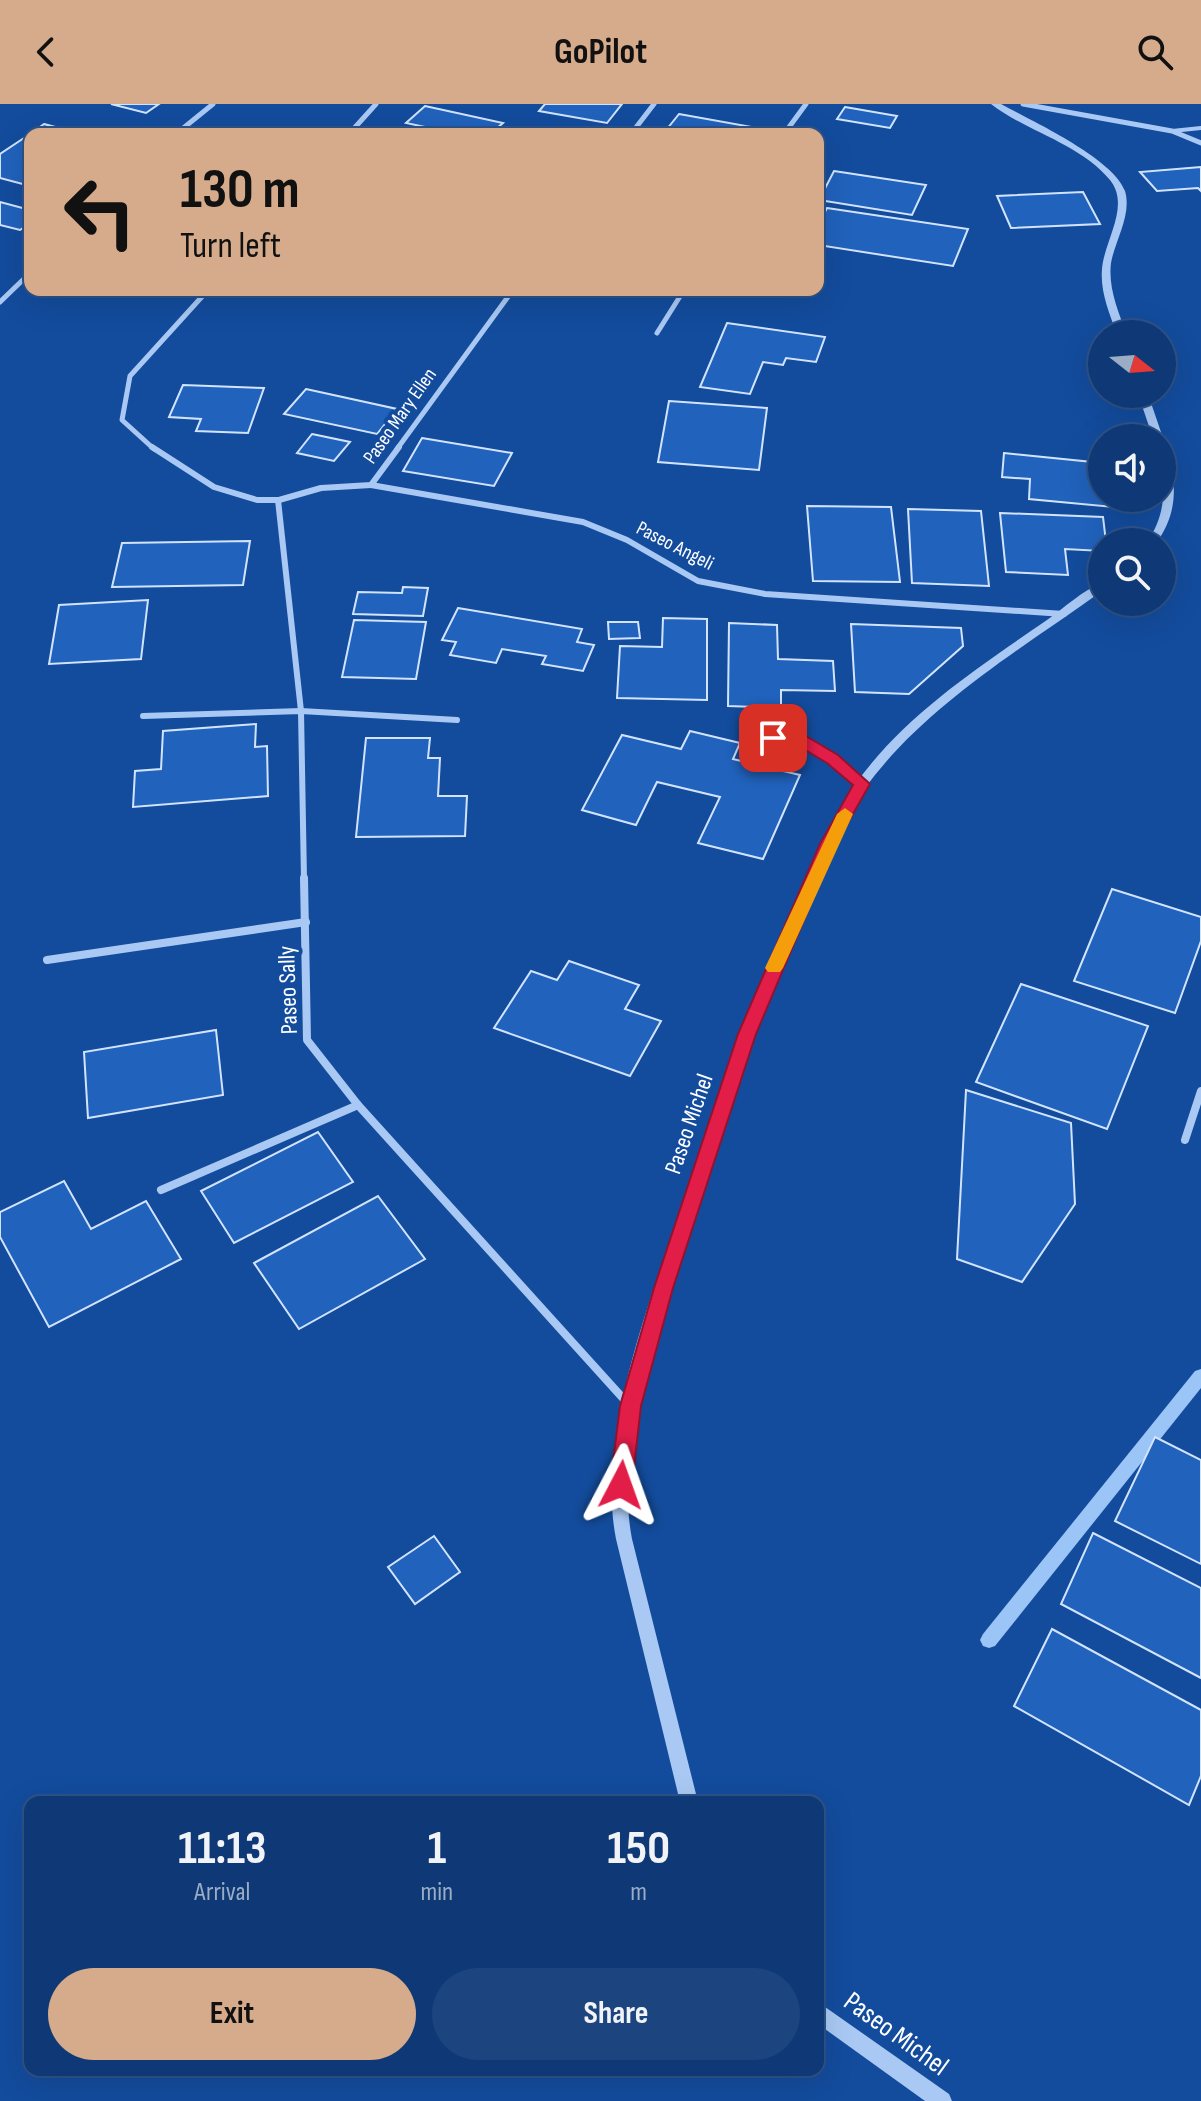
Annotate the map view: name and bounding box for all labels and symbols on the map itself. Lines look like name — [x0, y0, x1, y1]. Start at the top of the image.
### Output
north arrow — [1088, 320, 1176, 408]
street label: Paseo Mary Ellen — [358, 364, 442, 468]
street label: Paseo Angeli — [632, 516, 718, 576]
pin — [739, 704, 807, 772]
street label: Paseo Sally — [272, 945, 304, 1035]
street label: Paseo Michel — [658, 1070, 720, 1178]
position arrow — [579, 1443, 663, 1527]
street label: Paseo Michel — [837, 1985, 955, 2083]

